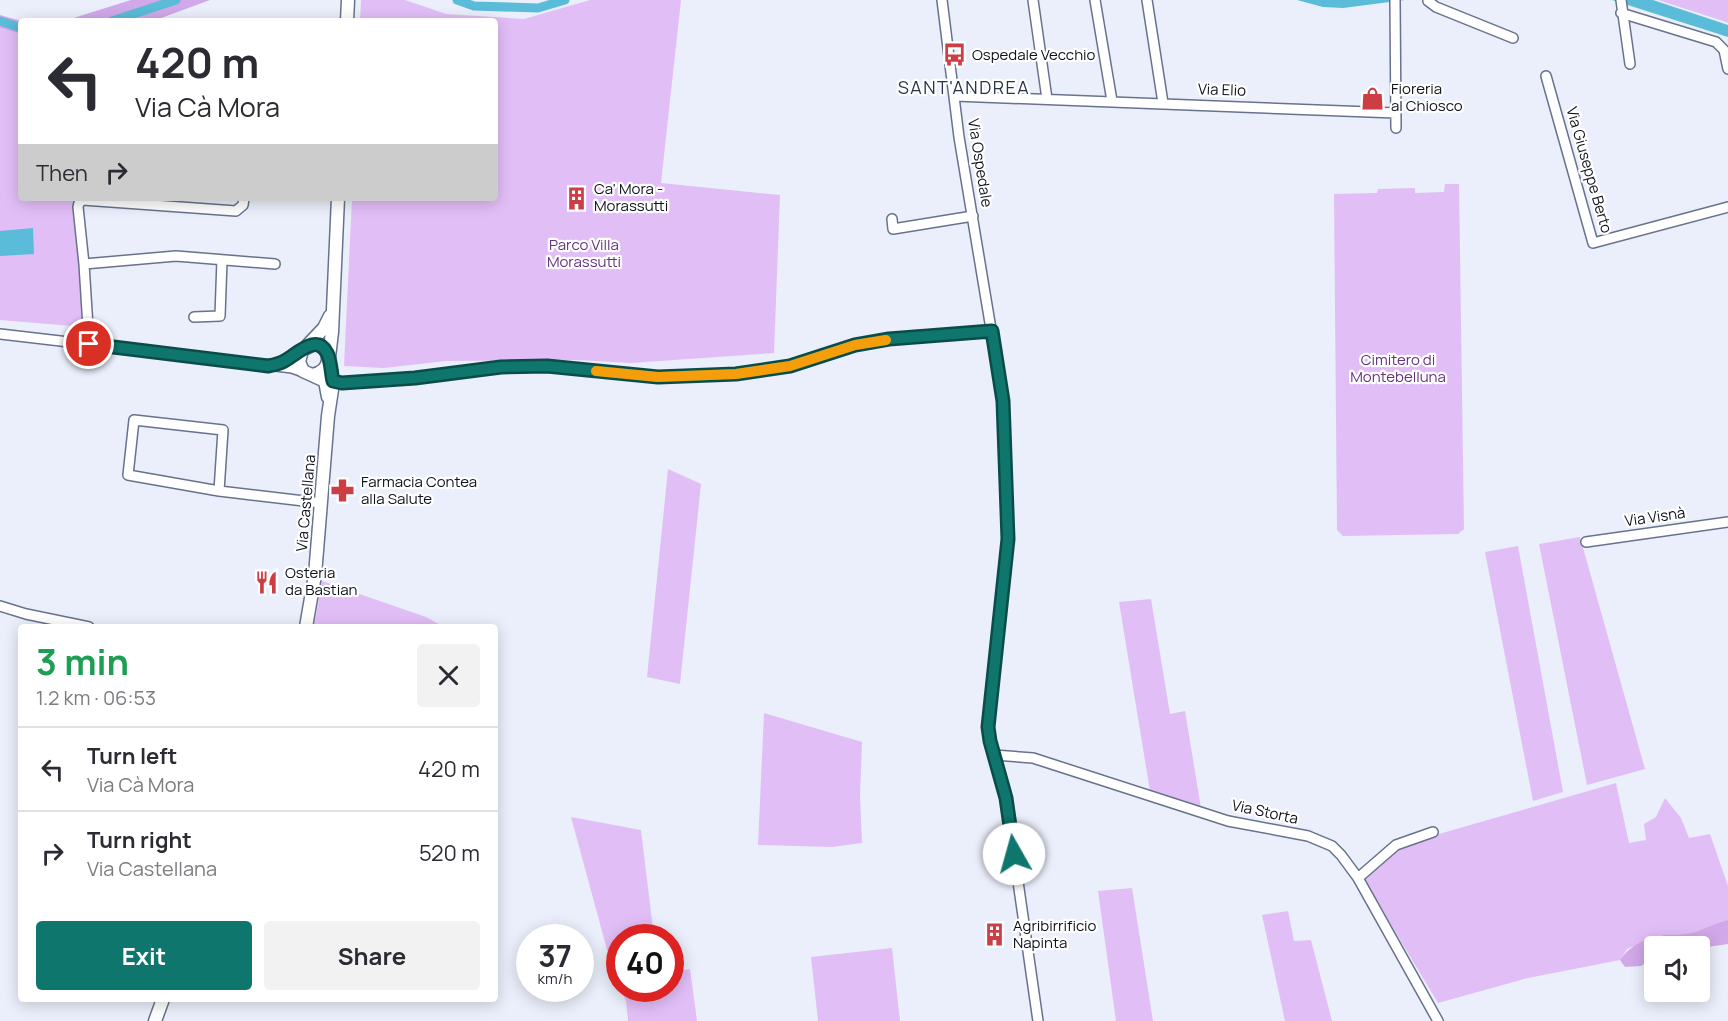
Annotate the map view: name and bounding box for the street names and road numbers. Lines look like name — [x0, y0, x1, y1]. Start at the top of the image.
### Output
street label: Via Elio — [1198, 78, 1247, 101]
street label: Via Giuseppe Berto — [1561, 104, 1618, 236]
street label: Via Ospedale — [963, 117, 998, 209]
street label: Via Castellana — [291, 453, 320, 552]
street label: Via Visnà — [1623, 502, 1687, 531]
street label: Via Storta — [1230, 794, 1300, 829]

